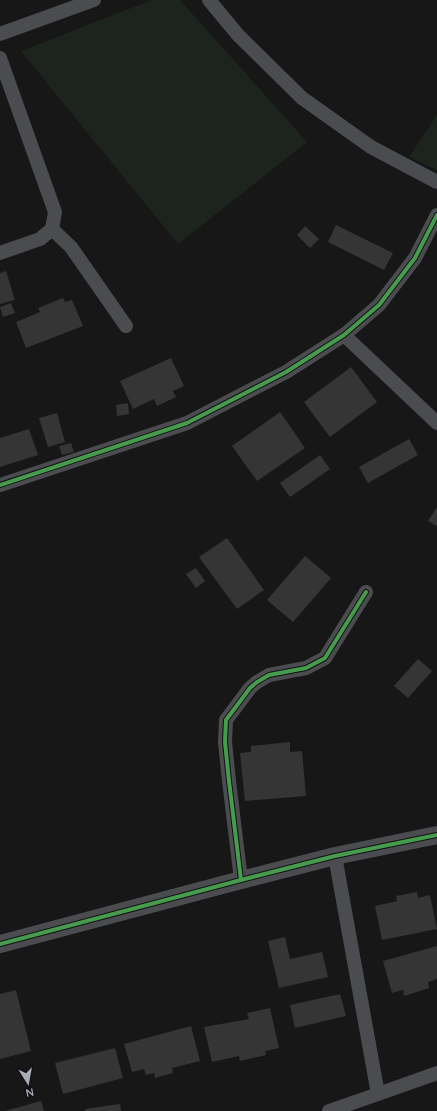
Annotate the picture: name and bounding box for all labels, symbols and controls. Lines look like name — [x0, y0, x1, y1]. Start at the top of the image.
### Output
north arrow — [8, 1063, 48, 1103]
text: N — [25, 1085, 35, 1100]

